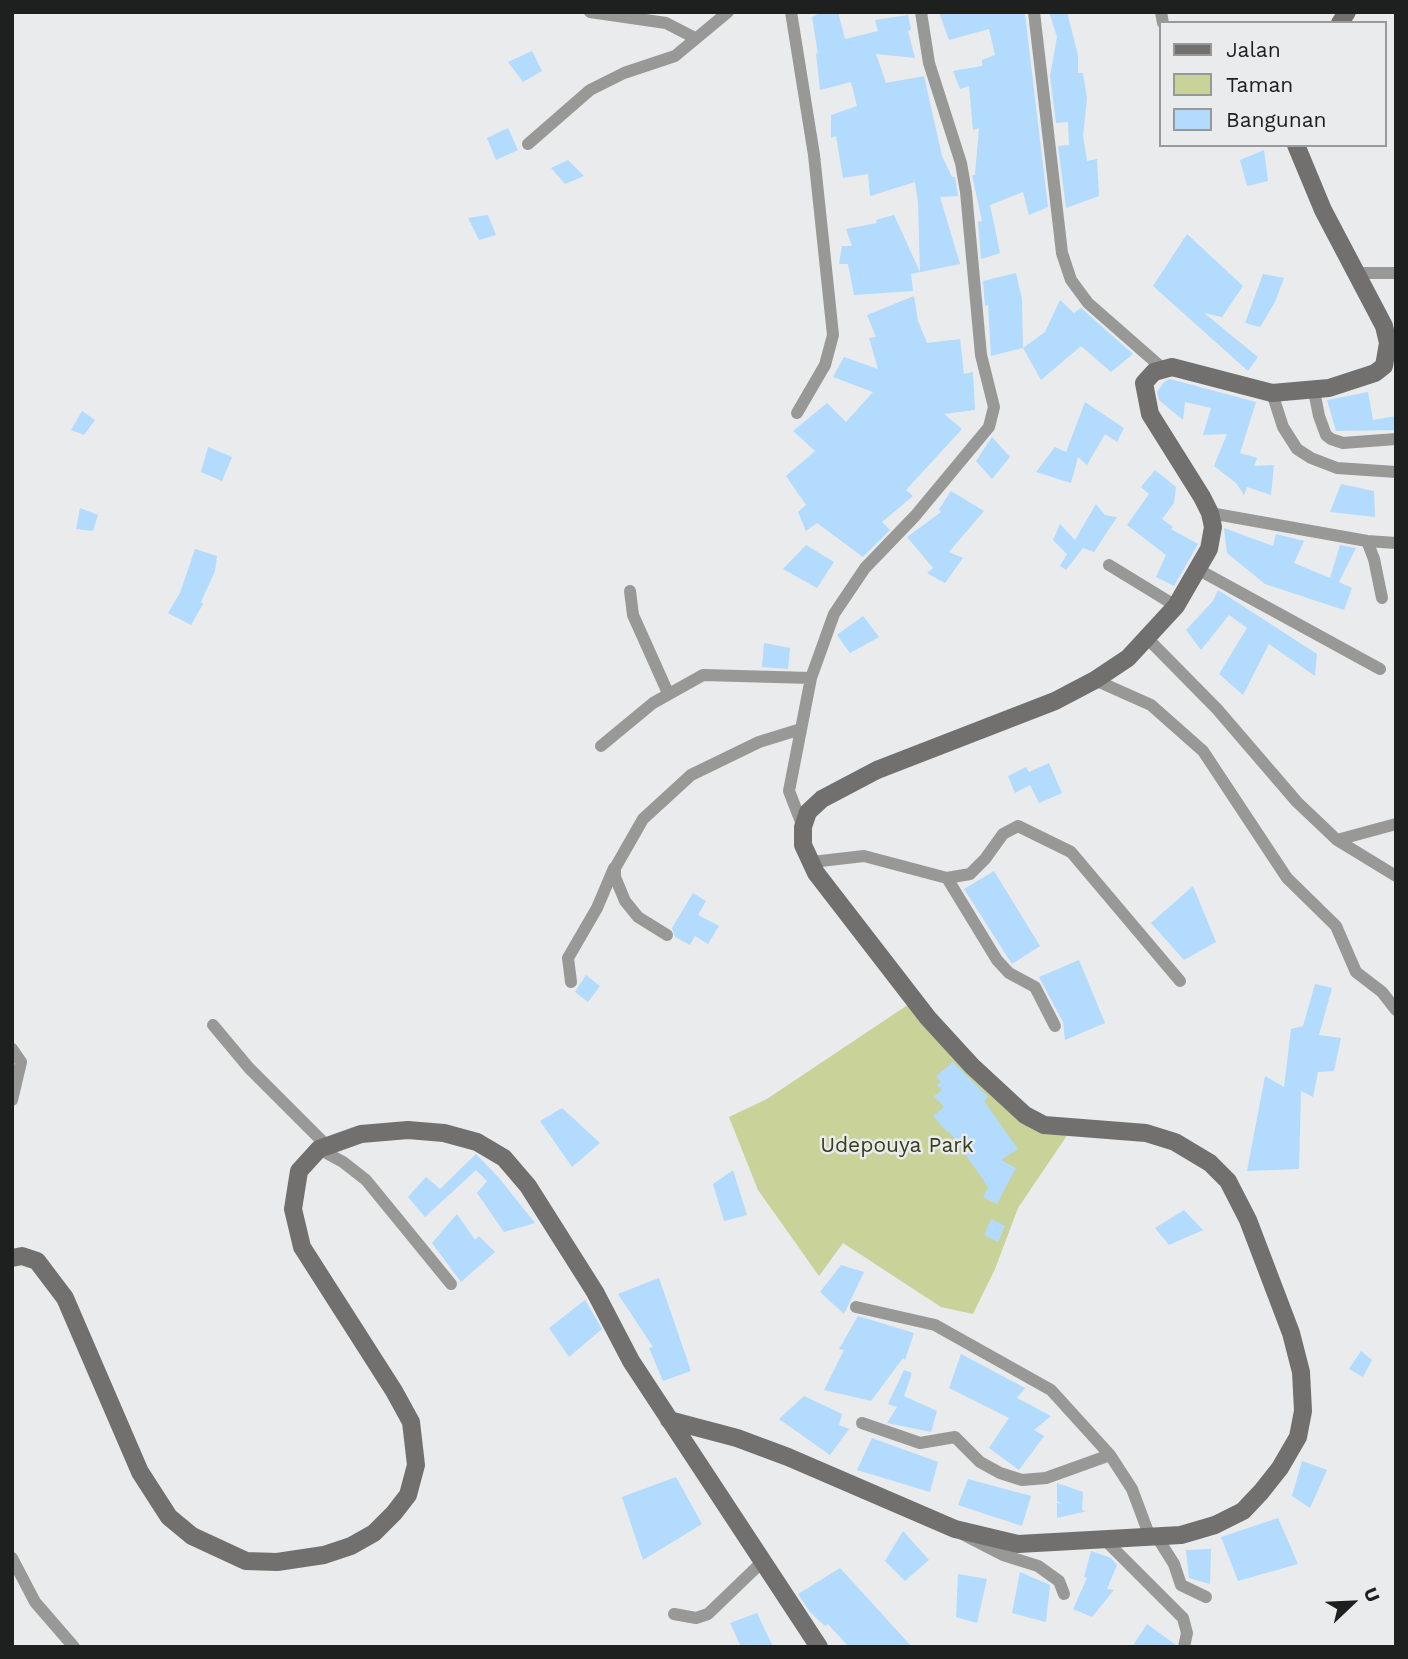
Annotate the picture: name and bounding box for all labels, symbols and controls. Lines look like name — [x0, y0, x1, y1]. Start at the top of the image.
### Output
legend — [1160, 21, 1387, 147]
text: Jalan — [1226, 37, 1281, 62]
text: Taman — [1226, 72, 1293, 97]
text: Bangunan — [1226, 107, 1327, 132]
park label: Udepouya Park — [820, 1133, 974, 1159]
north arrow — [1317, 1568, 1387, 1638]
text: U — [1359, 1584, 1385, 1605]

